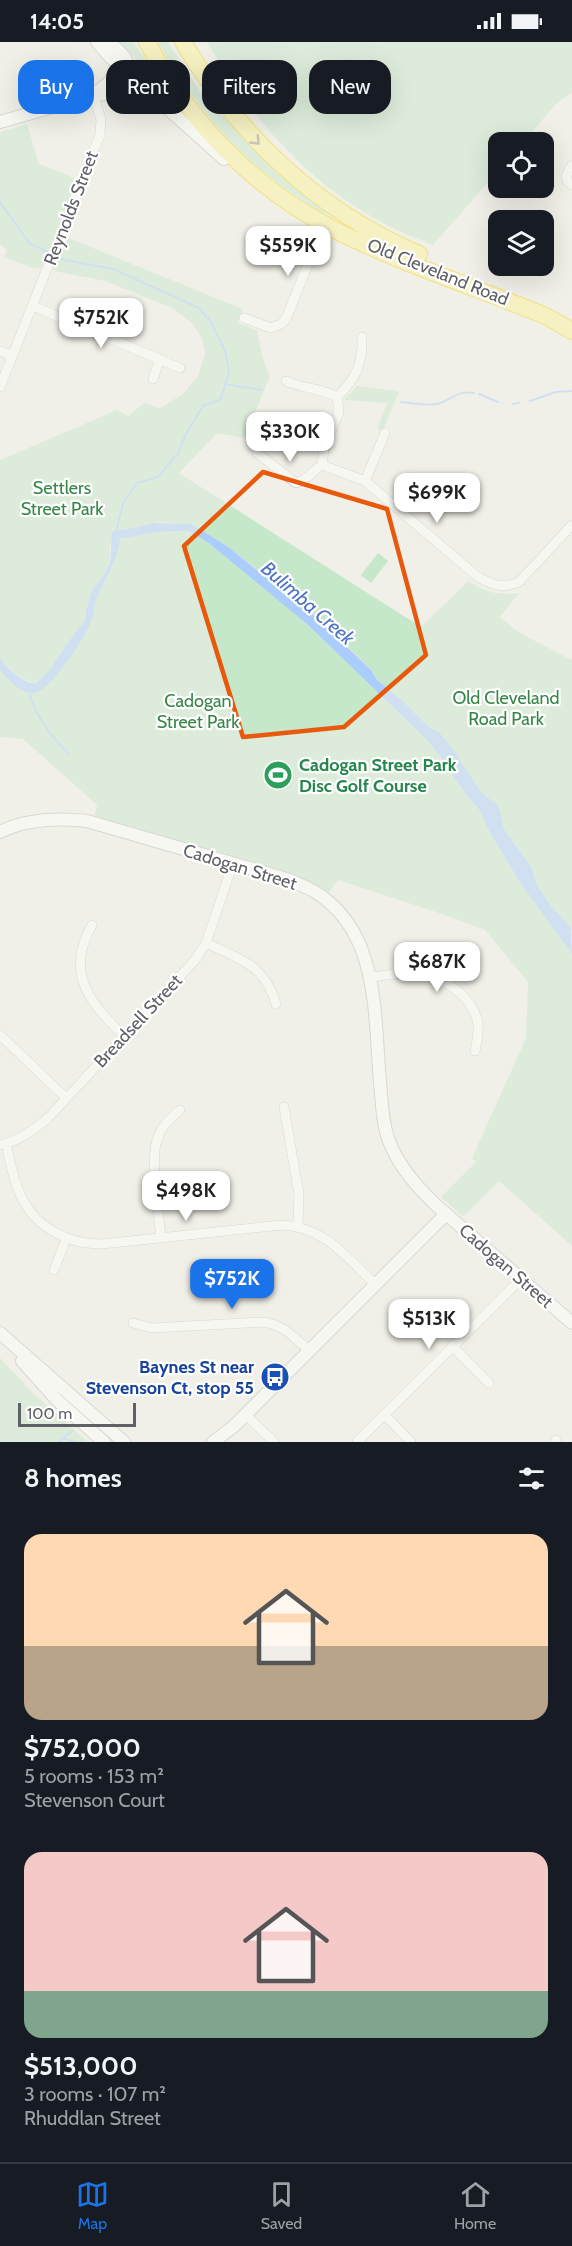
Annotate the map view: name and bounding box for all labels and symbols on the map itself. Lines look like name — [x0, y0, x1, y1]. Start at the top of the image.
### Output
one-way arrow — [249, 133, 260, 144]
street label: Reynolds Street — [39, 148, 103, 268]
pin: $559K — [246, 226, 330, 277]
street label: Old Cleveland Road — [364, 234, 512, 310]
pin: $752K — [59, 298, 143, 349]
pin: $330K — [248, 412, 332, 463]
pin: $699K — [395, 473, 479, 524]
park label: Settlers Street Park — [21, 477, 104, 520]
water label: Bulimba Creek — [257, 556, 361, 651]
park label: Old Cleveland Road Park — [452, 687, 560, 730]
park label: Cadogan Street Park — [157, 690, 240, 733]
place label: Cadogan Street Park Disc Golf Course — [299, 754, 457, 797]
sports icon: Cadogan Street Park Disc Golf Course — [262, 759, 294, 791]
street label: Cadogan Street — [181, 839, 299, 895]
pin: $687K — [395, 942, 479, 993]
street label: Breadsell Street — [89, 970, 187, 1072]
pin: $498K — [144, 1171, 228, 1222]
street label: Cadogan Street — [454, 1219, 558, 1313]
pin: $752K — [190, 1259, 274, 1310]
pin: $513K — [387, 1299, 471, 1350]
place label: Baynes St near Stevenson Ct, stop 55 — [86, 1356, 254, 1399]
bus stop icon: Baynes St near Stevenson Ct, stop 55 — [259, 1361, 291, 1393]
scale bar — [18, 1400, 136, 1428]

